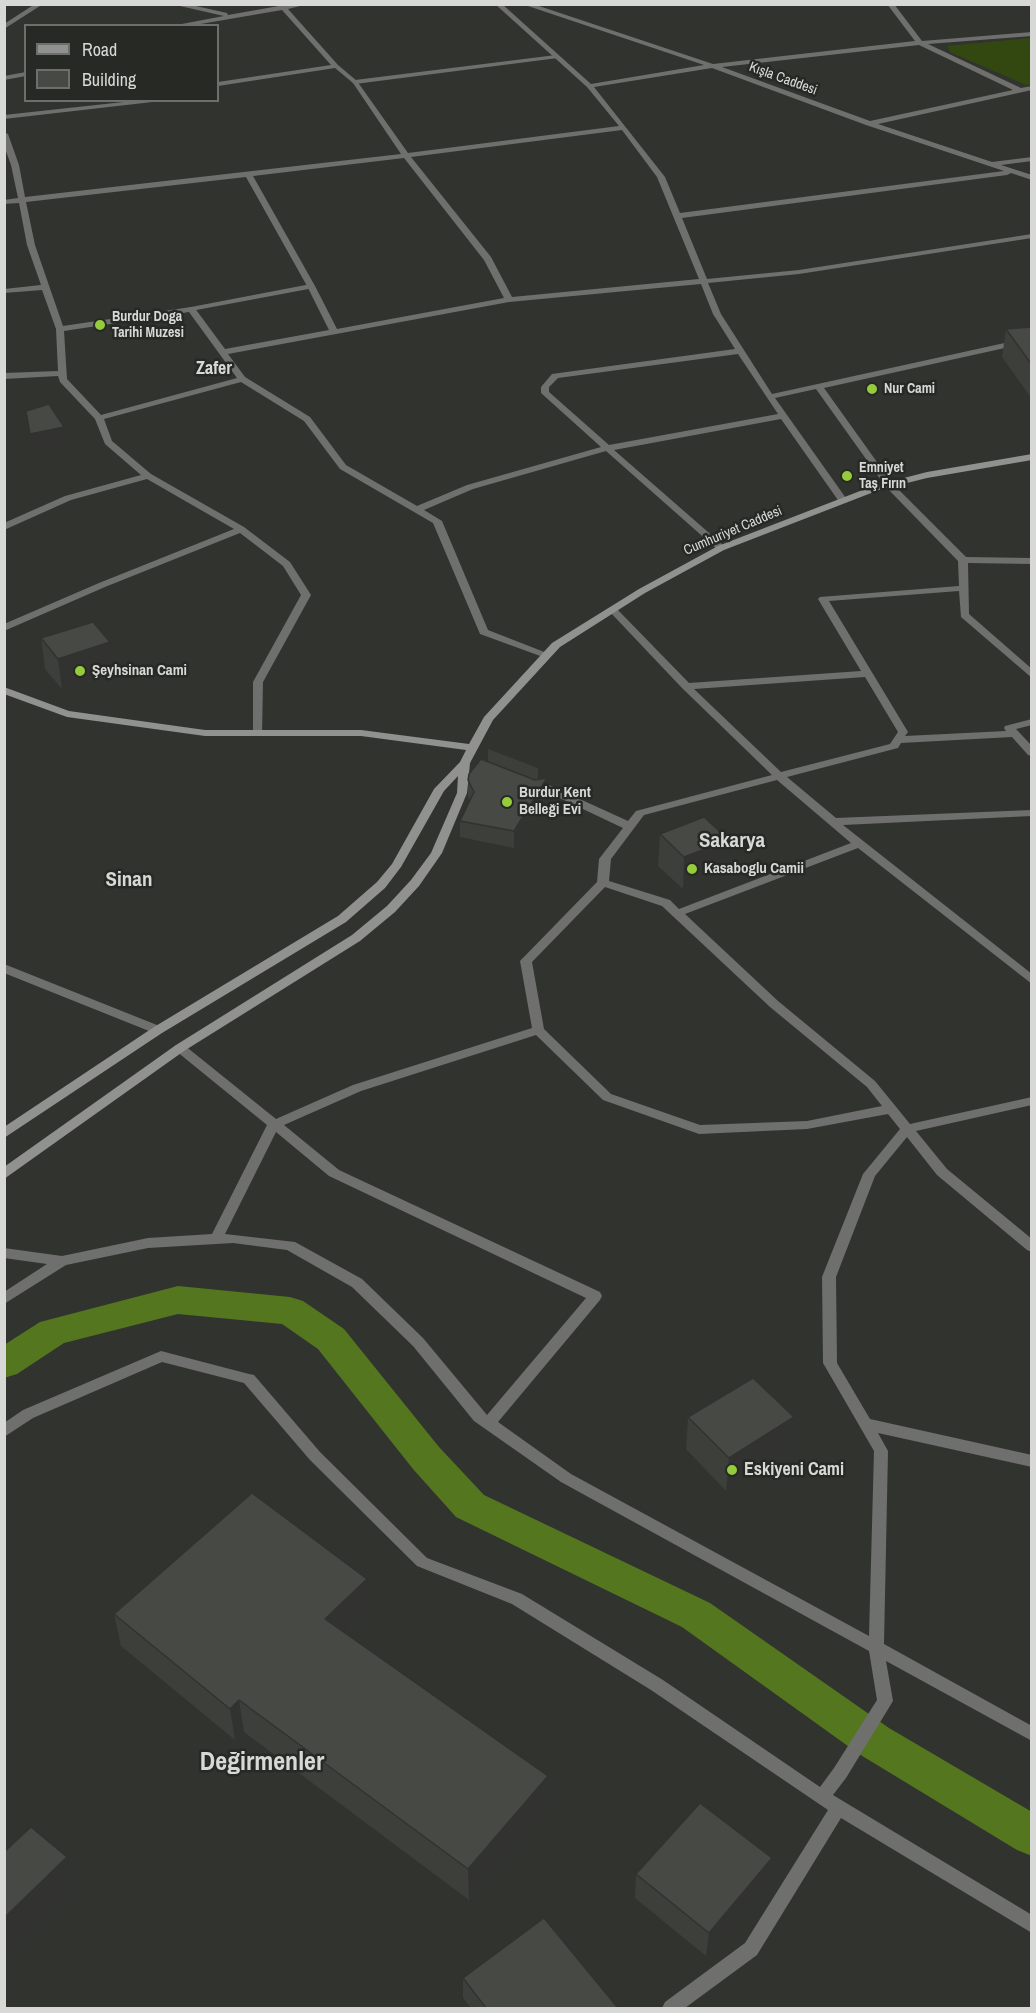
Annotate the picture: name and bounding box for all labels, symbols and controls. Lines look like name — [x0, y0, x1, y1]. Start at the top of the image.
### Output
legend — [24, 24, 219, 102]
text: Road — [82, 37, 117, 62]
street label: Kışla Caddesi — [747, 59, 819, 99]
text: Building — [82, 67, 136, 92]
place label: Burdur Doga Tarihi Muzesi — [112, 309, 184, 342]
marker: Burdur Doga Tarihi Muzesi — [93, 318, 107, 332]
district label: Zafer — [196, 358, 232, 380]
place label: Nur Cami — [884, 381, 935, 397]
marker: Nur Cami — [865, 382, 879, 396]
place label: Emniyet Taş Fırın — [859, 460, 906, 492]
marker: Emniyet Taş Fırın — [840, 469, 854, 483]
street label: Cumhuriyet Caddesi — [681, 503, 785, 559]
place label: Şeyhsinan Cami — [92, 662, 187, 680]
marker: Şeyhsinan Cami — [73, 664, 87, 678]
place label: Burdur Kent Belleği Evi — [519, 784, 591, 819]
marker: Burdur Kent Belleği Evi — [500, 795, 514, 809]
district label: Sakarya — [699, 828, 765, 854]
place label: Kasaboglu Camii — [704, 860, 804, 878]
marker: Kasaboglu Camii — [685, 862, 699, 876]
district label: Sinan — [106, 867, 152, 893]
place label: Eskiyeni Cami — [744, 1459, 844, 1481]
marker: Eskiyeni Cami — [725, 1463, 739, 1477]
district label: Değirmenler — [200, 1747, 324, 1779]

